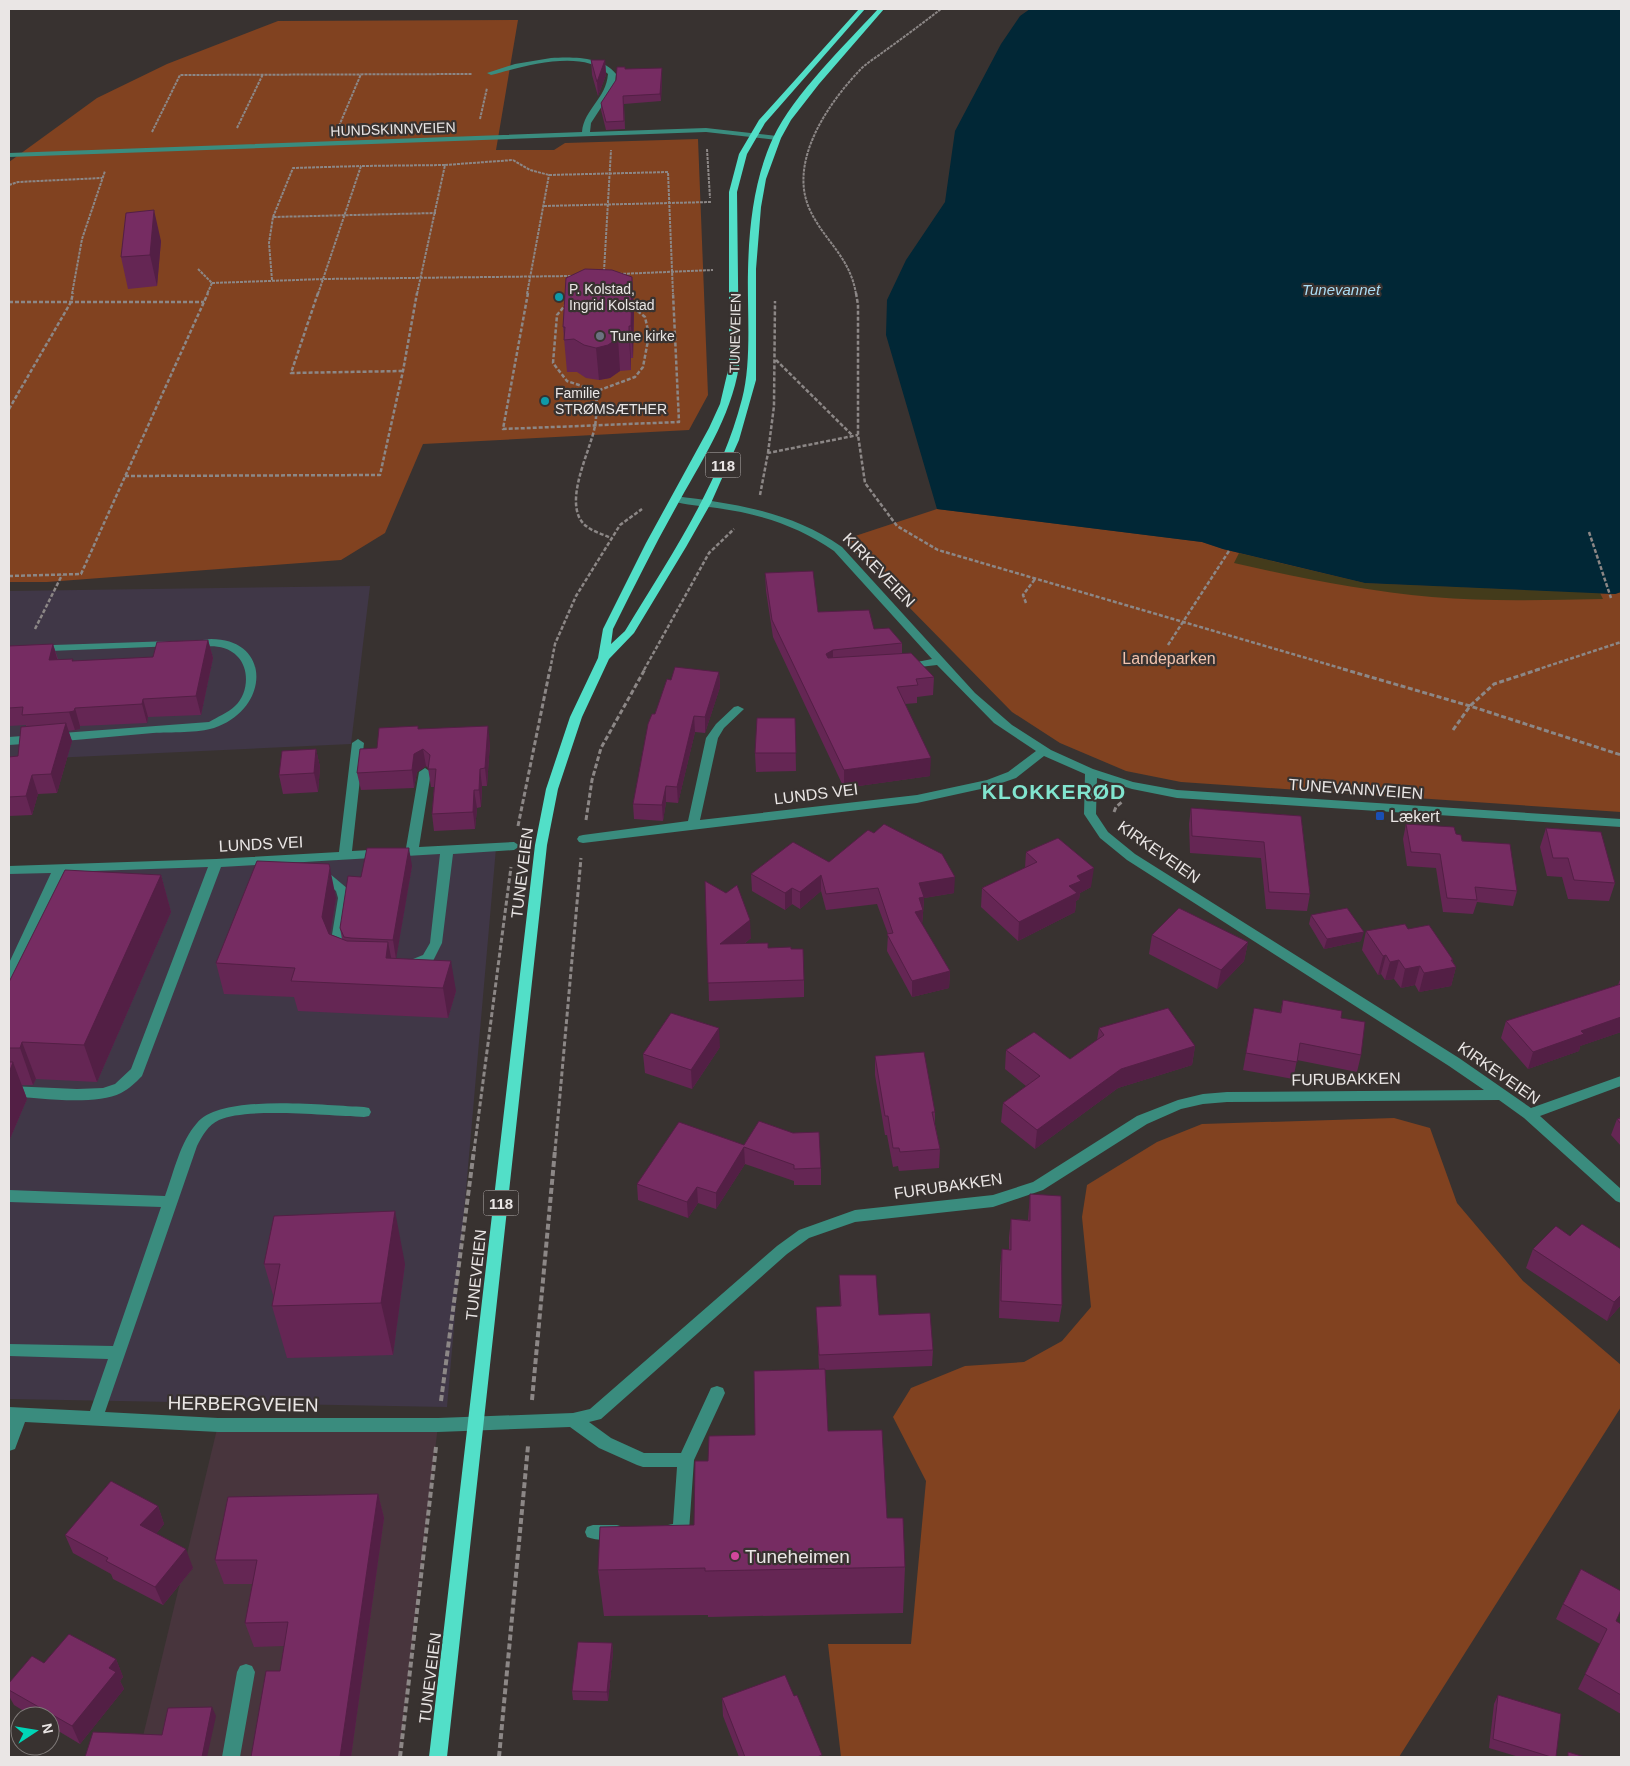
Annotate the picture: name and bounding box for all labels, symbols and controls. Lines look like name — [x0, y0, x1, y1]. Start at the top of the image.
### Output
street label: HUNDSKINNVEIEN — [330, 119, 456, 139]
place label: P. Kolstad, Ingrid Kolstad — [569, 281, 655, 313]
water label: Tunevannet — [1302, 281, 1381, 298]
marker: P. Kolstad, Ingrid Kolstad — [553, 291, 565, 303]
street label: TUNEVEIEN — [726, 293, 744, 373]
place label: Tune kirke — [610, 328, 675, 344]
marker: Tune kirke — [594, 330, 606, 342]
place label: Familie STRØMSÆTHER — [555, 385, 667, 417]
marker: Familie STRØMSÆTHER — [539, 395, 551, 407]
road number: 118 — [706, 452, 740, 478]
street label: KIRKEVEIEN — [840, 530, 918, 610]
park label: Landeparken — [1122, 650, 1216, 667]
street label: TUNEVANNVEIEN — [1288, 776, 1424, 802]
street label: LUNDS VEI — [773, 780, 859, 808]
district label: KLOKKERØD — [982, 780, 1126, 803]
place label: Lækert — [1390, 808, 1440, 825]
marker: Lækert — [1374, 810, 1386, 822]
street label: KIRKEVEIEN — [1115, 817, 1203, 887]
street label: TUNEVEIEN — [508, 827, 536, 919]
street label: LUNDS VEI — [218, 833, 304, 855]
street label: KIRKEVEIEN — [1455, 1038, 1543, 1108]
street label: FURUBAKKEN — [1291, 1070, 1401, 1088]
street label: FURUBAKKEN — [893, 1170, 1003, 1202]
road number: 118 — [484, 1190, 518, 1216]
street label: TUNEVEIEN — [463, 1229, 489, 1321]
street label: HERBERGVEIEN — [167, 1392, 319, 1416]
place label: Tuneheimen — [745, 1546, 850, 1567]
marker: Tuneheimen — [729, 1550, 741, 1562]
street label: TUNEVEIEN — [416, 1632, 444, 1724]
north arrow — [10, 1706, 60, 1756]
text: N — [39, 1722, 57, 1735]

